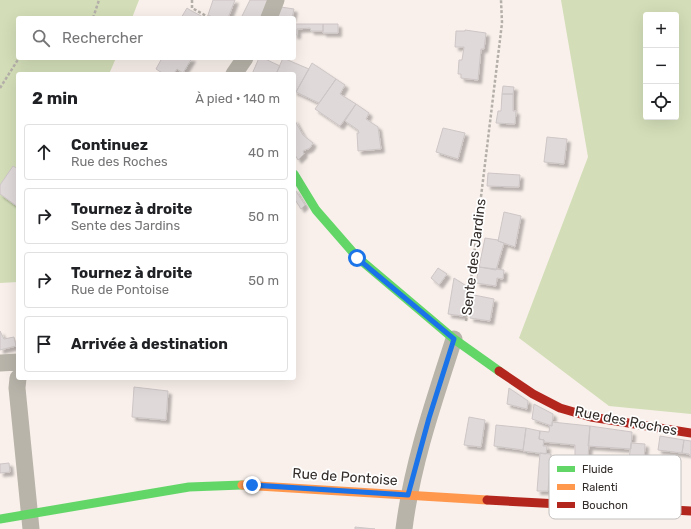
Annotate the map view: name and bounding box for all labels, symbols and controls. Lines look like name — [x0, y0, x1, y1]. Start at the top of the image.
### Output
map controls — [643, 12, 679, 120]
button: + — [643, 12, 679, 48]
search box — [16, 16, 296, 60]
icon: search — [30, 27, 52, 49]
text: Rechercher — [62, 29, 143, 47]
button: − — [643, 48, 679, 84]
button: locate — [643, 84, 679, 120]
text: 2 min — [32, 88, 78, 108]
text: À pied · 140 m — [195, 91, 280, 106]
text: Continuez — [71, 136, 148, 154]
icon: ahead — [33, 141, 55, 163]
text: 40 m — [248, 145, 279, 160]
text: Rue des Roches — [71, 154, 168, 169]
street label: Sente des Jardins — [458, 198, 490, 316]
text: Tournez à droite — [71, 200, 192, 218]
icon: right — [33, 205, 55, 227]
text: 50 m — [248, 209, 279, 224]
text: Sente des Jardins — [71, 218, 180, 233]
route start — [348, 249, 366, 267]
text: Tournez à droite — [71, 264, 192, 282]
icon: right — [33, 269, 55, 291]
text: 50 m — [248, 273, 279, 288]
text: Rue de Pontoise — [71, 282, 169, 297]
icon: arrive — [33, 333, 55, 355]
text: Arrivée à destination — [71, 335, 228, 353]
street label: Rue des Roches — [573, 403, 679, 439]
legend — [549, 455, 681, 519]
text: Fluide — [582, 463, 613, 476]
street label: Rue de Pontoise — [292, 465, 398, 489]
route end — [243, 476, 261, 494]
text: Ralenti — [582, 481, 618, 494]
text: Bouchon — [582, 499, 628, 512]

